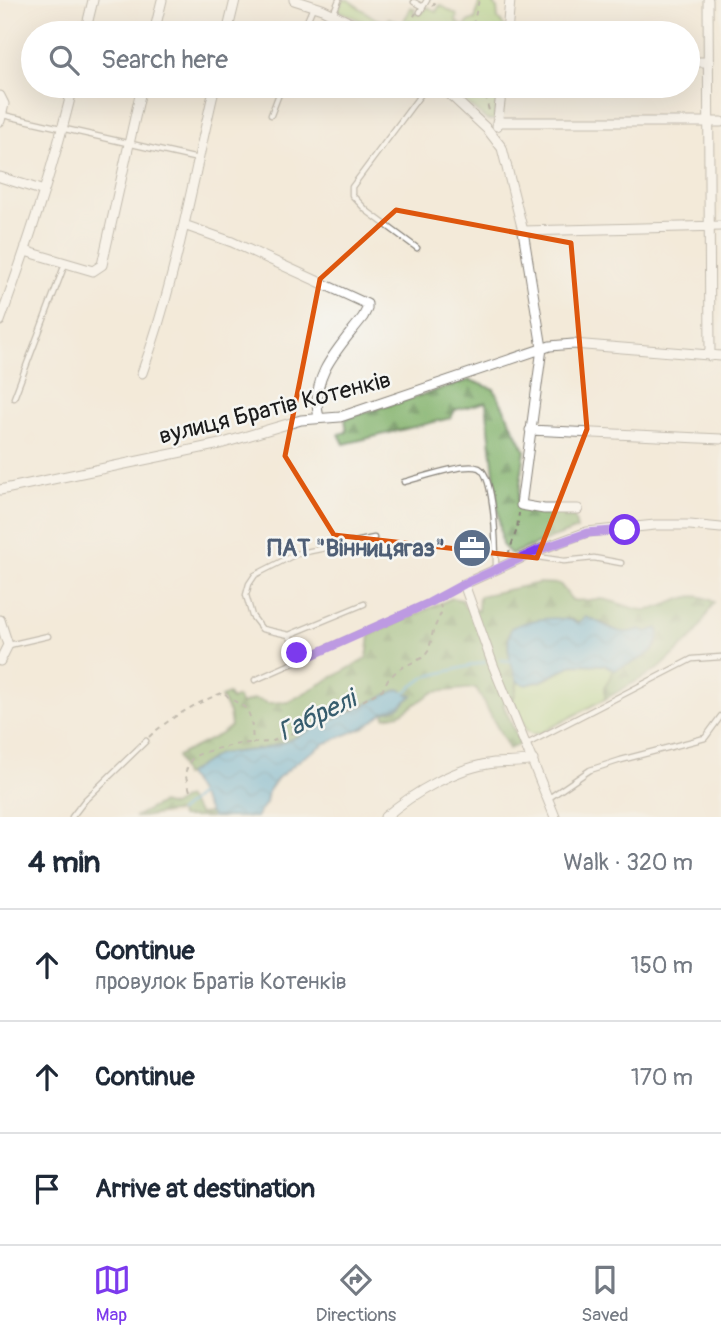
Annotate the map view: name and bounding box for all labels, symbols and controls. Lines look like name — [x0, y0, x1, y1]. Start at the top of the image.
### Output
search box — [21, 21, 700, 98]
icon: search — [45, 41, 83, 79]
text: Search here — [101, 44, 228, 76]
street label: вулиця Братів Котенків — [156, 365, 394, 451]
route start — [609, 514, 640, 545]
office icon: ПАТ "Вінницягаз" — [451, 527, 493, 569]
place label: ПАТ "Вінницягаз" — [267, 534, 445, 563]
route end — [281, 637, 312, 668]
water label: Габрелі — [273, 682, 365, 748]
text: 4 min — [28, 844, 101, 881]
text: Walk · 320 m — [563, 848, 693, 877]
text: Continue — [95, 935, 195, 967]
icon: ahead — [28, 946, 66, 984]
text: 150 m — [630, 951, 693, 980]
text: провулок Братів Котенків — [95, 967, 347, 996]
icon: ahead — [28, 1058, 66, 1096]
text: Continue — [95, 1061, 195, 1093]
text: 170 m — [631, 1063, 693, 1092]
icon: arrive — [28, 1170, 66, 1208]
text: Arrive at destination — [95, 1173, 315, 1205]
tab: Map — [93, 1261, 131, 1327]
tab: Directions — [316, 1261, 396, 1327]
tab: Saved — [581, 1261, 628, 1327]

